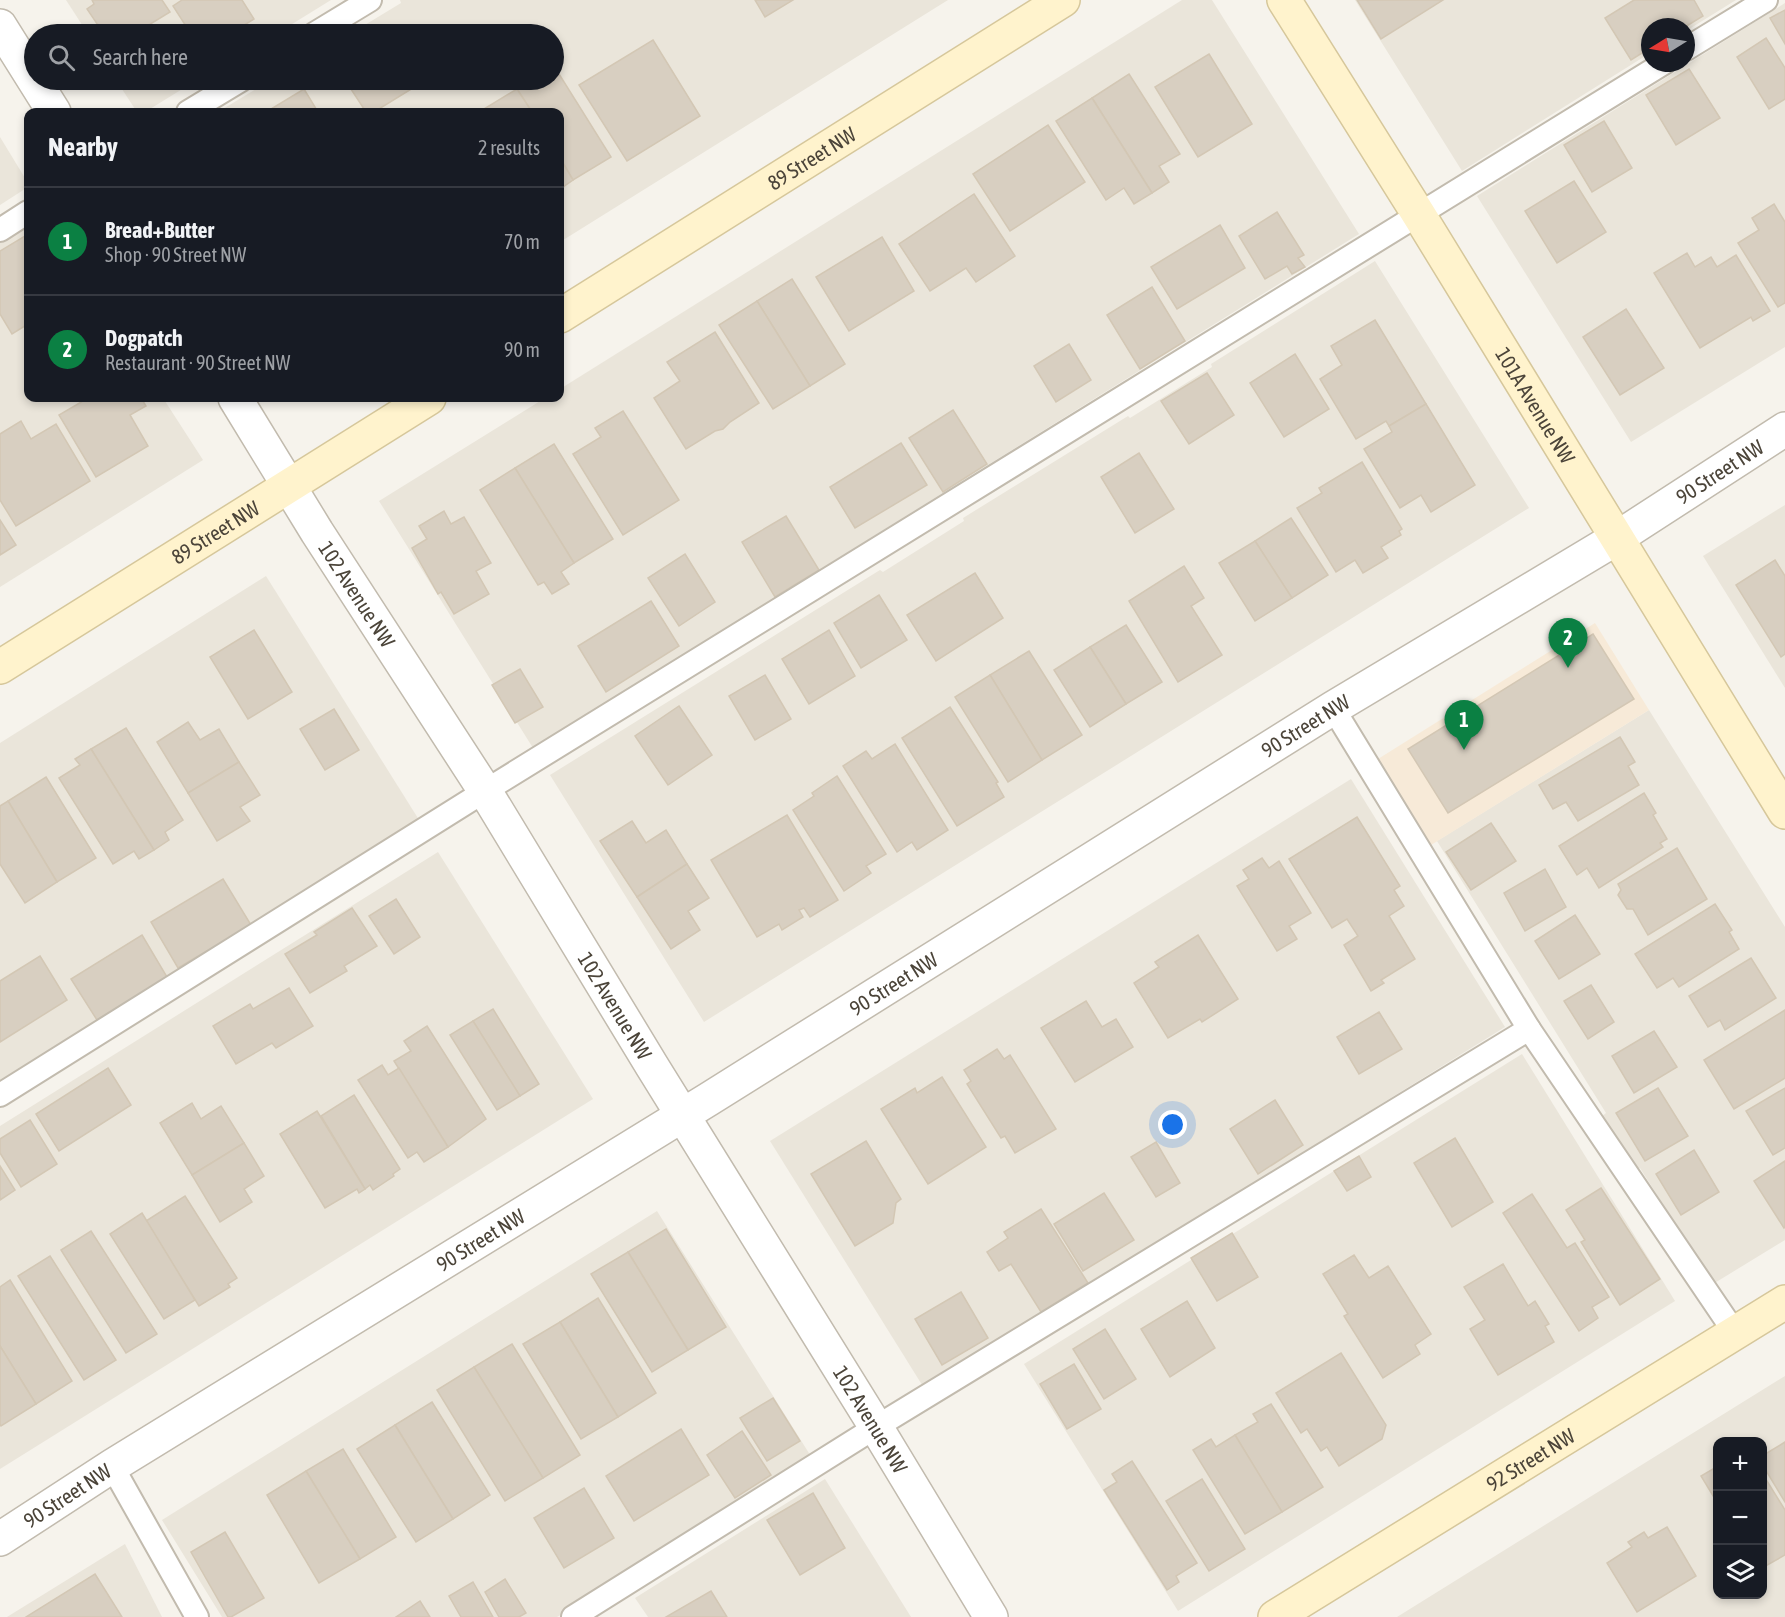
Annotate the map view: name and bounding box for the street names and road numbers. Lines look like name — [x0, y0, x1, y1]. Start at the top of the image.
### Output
street label: 89 Street NW — [763, 121, 861, 195]
street label: 101A Avenue NW — [1491, 343, 1581, 468]
street label: 90 Street NW — [1671, 434, 1768, 509]
street label: 89 Street NW — [167, 495, 264, 569]
street label: 102 Avenue NW — [314, 537, 401, 652]
street label: 90 Street NW — [1257, 689, 1354, 762]
street label: 90 Street NW — [845, 947, 942, 1020]
street label: 102 Avenue NW — [574, 948, 657, 1064]
street label: 90 Street NW — [432, 1203, 530, 1276]
street label: 102 Avenue NW — [829, 1361, 913, 1478]
street label: 92 Street NW — [1482, 1423, 1579, 1496]
street label: 90 Street NW — [19, 1458, 116, 1532]

